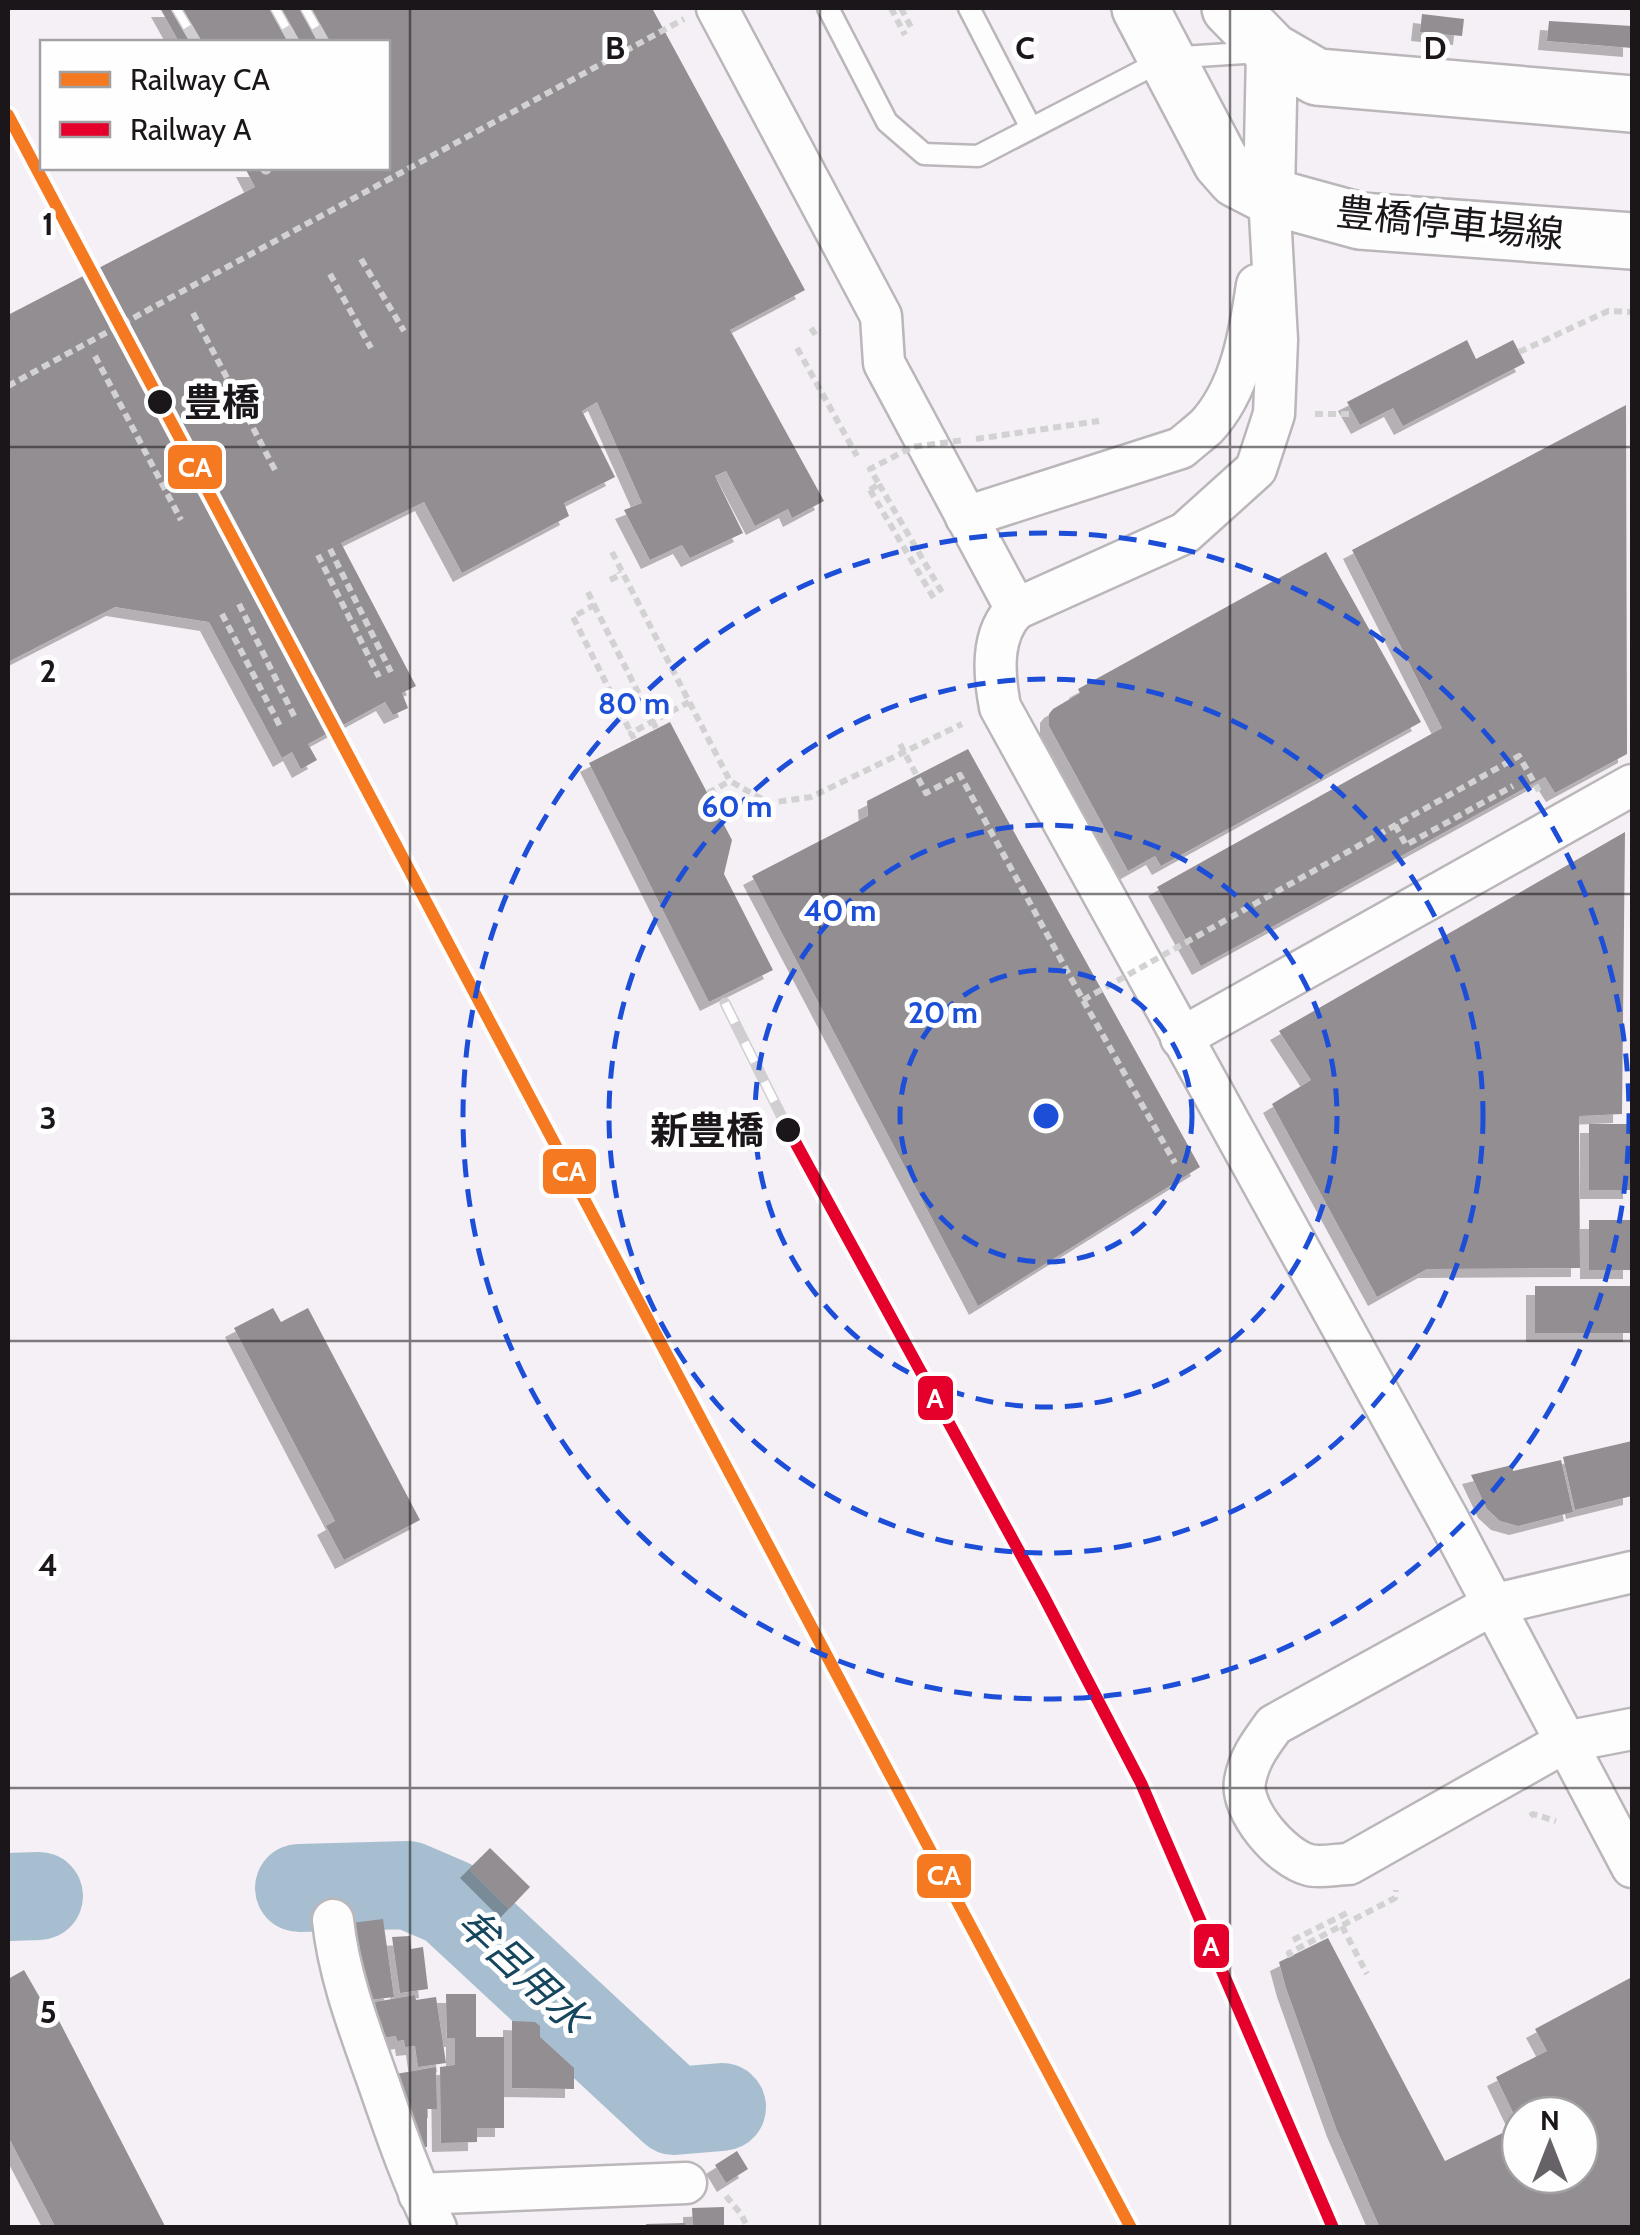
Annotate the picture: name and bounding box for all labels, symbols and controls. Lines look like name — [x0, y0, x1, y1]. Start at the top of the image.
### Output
text: B — [605, 28, 625, 67]
text: C — [1015, 28, 1035, 67]
text: D — [1423, 28, 1447, 67]
legend — [40, 40, 390, 170]
text: Railway CA — [130, 61, 270, 98]
text: Railway A — [130, 111, 252, 148]
street label: 豊橋停車場線 — [1334, 188, 1566, 258]
text: 1 — [42, 204, 54, 243]
place label: 豊橋 — [184, 379, 260, 426]
marker: 豊橋 — [145, 387, 175, 417]
line badge: CA — [166, 443, 224, 491]
text: CA — [178, 450, 213, 484]
text: 2 — [40, 651, 56, 690]
text: 80 m — [598, 685, 670, 722]
text: 60 m — [702, 788, 772, 825]
text: 40 m — [804, 892, 876, 929]
text: 20 m — [908, 994, 978, 1031]
text: 3 — [39, 1098, 57, 1137]
centre of rings — [1028, 1098, 1064, 1134]
place label: 新豊橋 — [650, 1107, 764, 1154]
marker: 新豊橋 — [773, 1115, 803, 1145]
line badge: CA — [541, 1147, 598, 1196]
text: CA — [552, 1154, 587, 1188]
line badge: A — [916, 1374, 955, 1422]
text: A — [926, 1381, 944, 1415]
text: 4 — [38, 1545, 58, 1584]
line badge: CA — [915, 1852, 973, 1900]
text: CA — [927, 1858, 962, 1892]
water label: 牟呂用水 — [448, 1898, 601, 2045]
line badge: A — [1192, 1922, 1231, 1970]
text: A — [1202, 1929, 1220, 1963]
text: 5 — [39, 1992, 57, 2031]
north arrow — [1500, 2095, 1600, 2195]
text: N — [1540, 2103, 1560, 2137]

